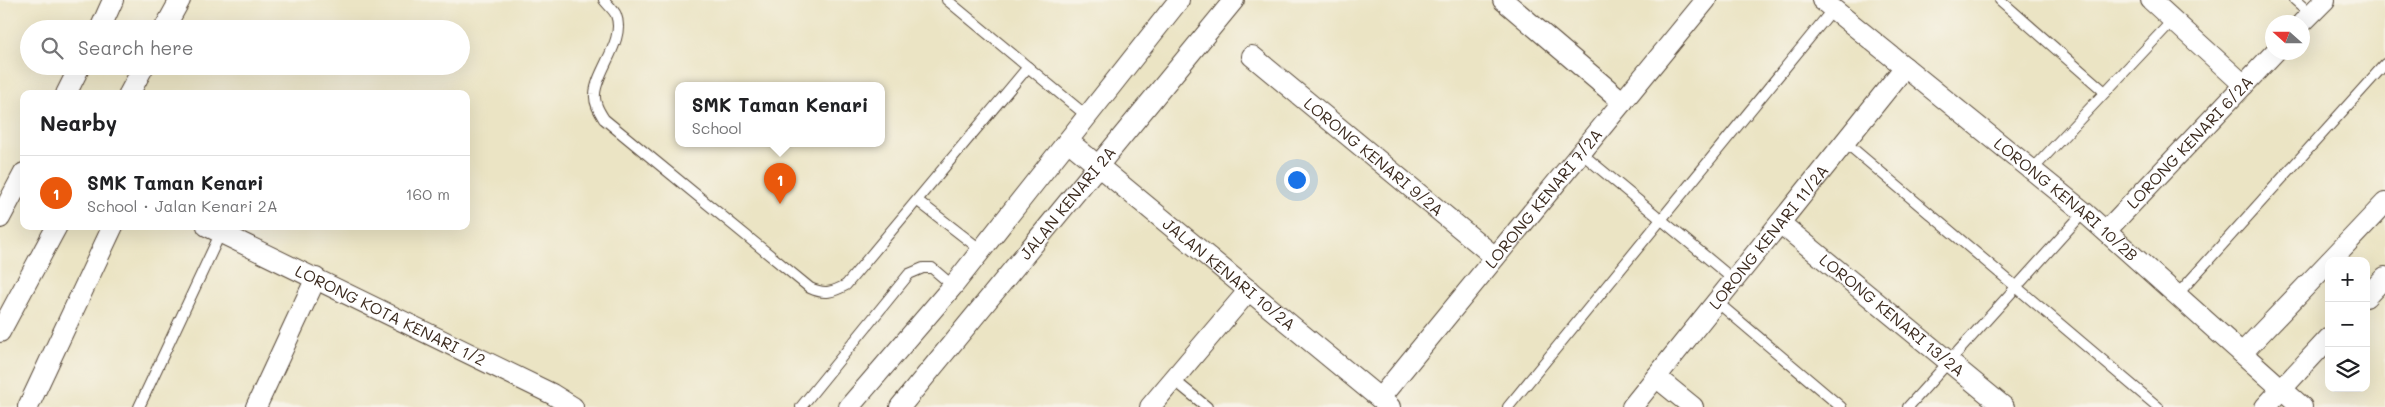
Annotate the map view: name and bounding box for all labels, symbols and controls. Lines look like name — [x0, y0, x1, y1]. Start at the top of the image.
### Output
north arrow — [2265, 15, 2310, 60]
search box — [20, 20, 470, 75]
icon: search — [38, 34, 66, 62]
text: Search here — [78, 35, 194, 60]
street label: LORONG KENARI 6/2A — [2122, 71, 2257, 213]
popup — [675, 82, 885, 147]
text: SMK Taman Kenari — [692, 92, 868, 117]
street label: LORONG KENARI 9/2A — [1300, 92, 1448, 220]
text: Nearby — [40, 109, 117, 136]
text: School — [692, 117, 742, 138]
street label: LORONG KENARI 7/2A — [1480, 124, 1606, 272]
street label: LORONG KENARI 10/2B — [1990, 133, 2143, 265]
street label: JALAN KENARI 2A — [1014, 142, 1120, 264]
street label: LORONG KENARI 11/2A — [1704, 160, 1833, 313]
pin: 1 — [764, 163, 796, 204]
your location — [1284, 167, 1310, 193]
text: SMK Taman Kenari — [87, 170, 264, 195]
text: 1 — [52, 183, 60, 204]
text: 160 m — [405, 183, 450, 204]
text: School · Jalan Kenari 2A — [87, 195, 278, 216]
street label: JALAN KENARI 10/2A — [1159, 213, 1300, 335]
street label: LORONG KENARI 13/2A — [1815, 249, 1969, 381]
map controls — [2325, 257, 2370, 392]
button: + — [2325, 257, 2370, 302]
street label: LORONG KOTA KENARI 1/2 — [292, 260, 489, 370]
button: − — [2325, 302, 2370, 347]
button: layers — [2325, 347, 2370, 392]

